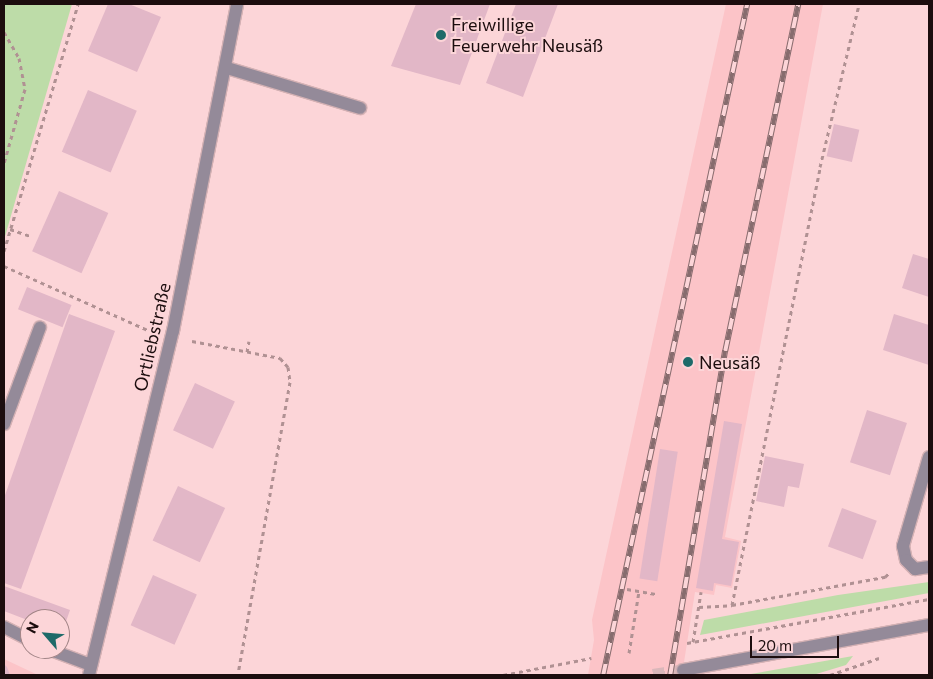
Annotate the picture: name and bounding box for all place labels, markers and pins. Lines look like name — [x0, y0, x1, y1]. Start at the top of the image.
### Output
place label: Freiwillige Feuerwehr Neusäß — [451, 14, 603, 56]
marker: Freiwillige Feuerwehr Neusäß — [435, 29, 447, 41]
place label: Neusäß — [699, 351, 761, 373]
marker: Neusäß — [681, 355, 695, 369]

